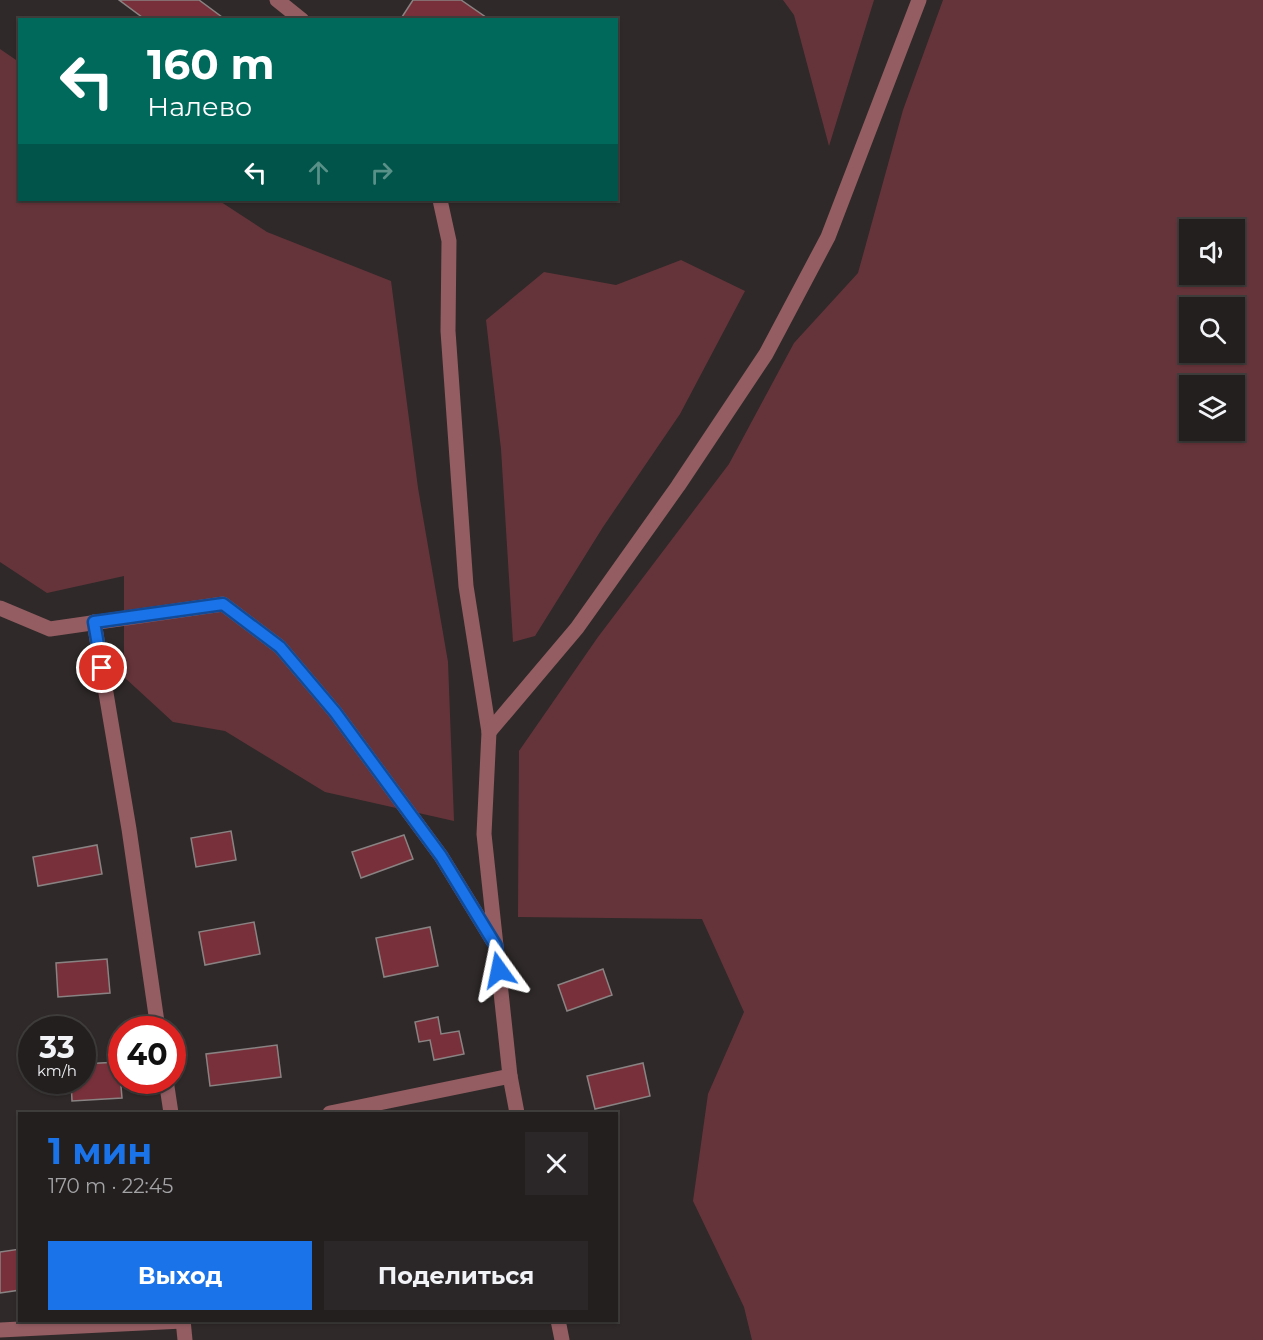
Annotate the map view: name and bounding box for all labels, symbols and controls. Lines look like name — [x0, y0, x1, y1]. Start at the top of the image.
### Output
text: 160 m — [147, 38, 275, 90]
icon: left — [48, 42, 126, 120]
text: Налево — [147, 90, 252, 123]
icon: left — [239, 156, 272, 189]
icon: ahead — [302, 156, 335, 189]
icon: right — [365, 156, 398, 189]
map controls — [1179, 219, 1245, 441]
button: sound — [1179, 219, 1245, 285]
button: search — [1179, 297, 1245, 363]
button: layers — [1179, 375, 1245, 441]
pin — [76, 642, 127, 693]
icon: arrive — [85, 651, 118, 684]
position arrow — [467, 938, 531, 1002]
speed limit sign: 40 — [108, 1016, 186, 1094]
text: 33 — [39, 1029, 75, 1066]
text: km/h — [37, 1061, 77, 1080]
text: 1 мин — [48, 1129, 152, 1173]
button: close — [525, 1132, 588, 1195]
text: 170 m · 22:45 — [48, 1174, 173, 1198]
button: Выход — [48, 1241, 312, 1310]
button: Поделиться — [324, 1241, 588, 1310]

